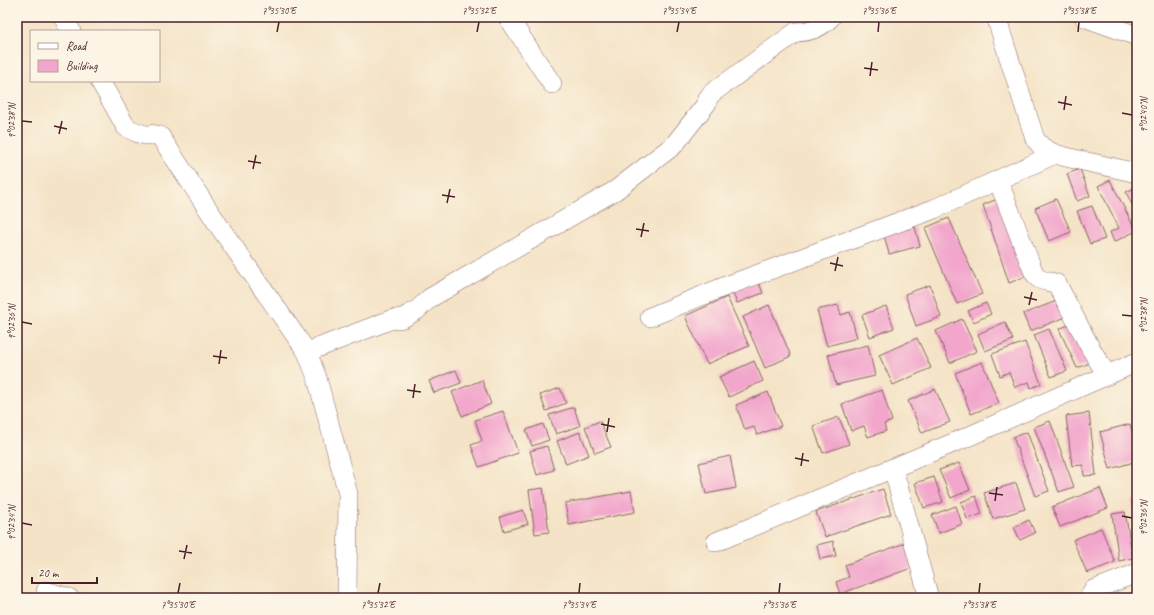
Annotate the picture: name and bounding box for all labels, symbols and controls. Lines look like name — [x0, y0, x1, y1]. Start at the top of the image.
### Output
text: 7°35'30"E — [262, 4, 298, 17]
text: 7°35'32"E — [462, 4, 498, 17]
text: 7°35'34"E — [662, 4, 698, 17]
text: 7°35'36"E — [862, 4, 898, 17]
text: 7°35'38"E — [1062, 4, 1098, 17]
legend — [30, 30, 160, 82]
text: Road — [66, 38, 88, 54]
text: Building — [66, 58, 98, 74]
text: 9°02'40"N — [1137, 96, 1150, 132]
text: 9°02'38"N — [5, 102, 18, 138]
text: 9°02'38"N — [1137, 297, 1150, 333]
text: 9°02'36"N — [5, 303, 18, 339]
text: 9°02'36"N — [1137, 499, 1150, 535]
text: 9°02'34"N — [5, 504, 18, 540]
scale bar — [32, 559, 97, 585]
text: 20 m — [38, 565, 60, 581]
text: 7°35'30"E — [161, 598, 197, 611]
text: 7°35'32"E — [361, 598, 397, 611]
text: 7°35'34"E — [562, 598, 598, 611]
text: 7°35'36"E — [762, 598, 798, 611]
text: 7°35'38"E — [962, 598, 998, 611]

